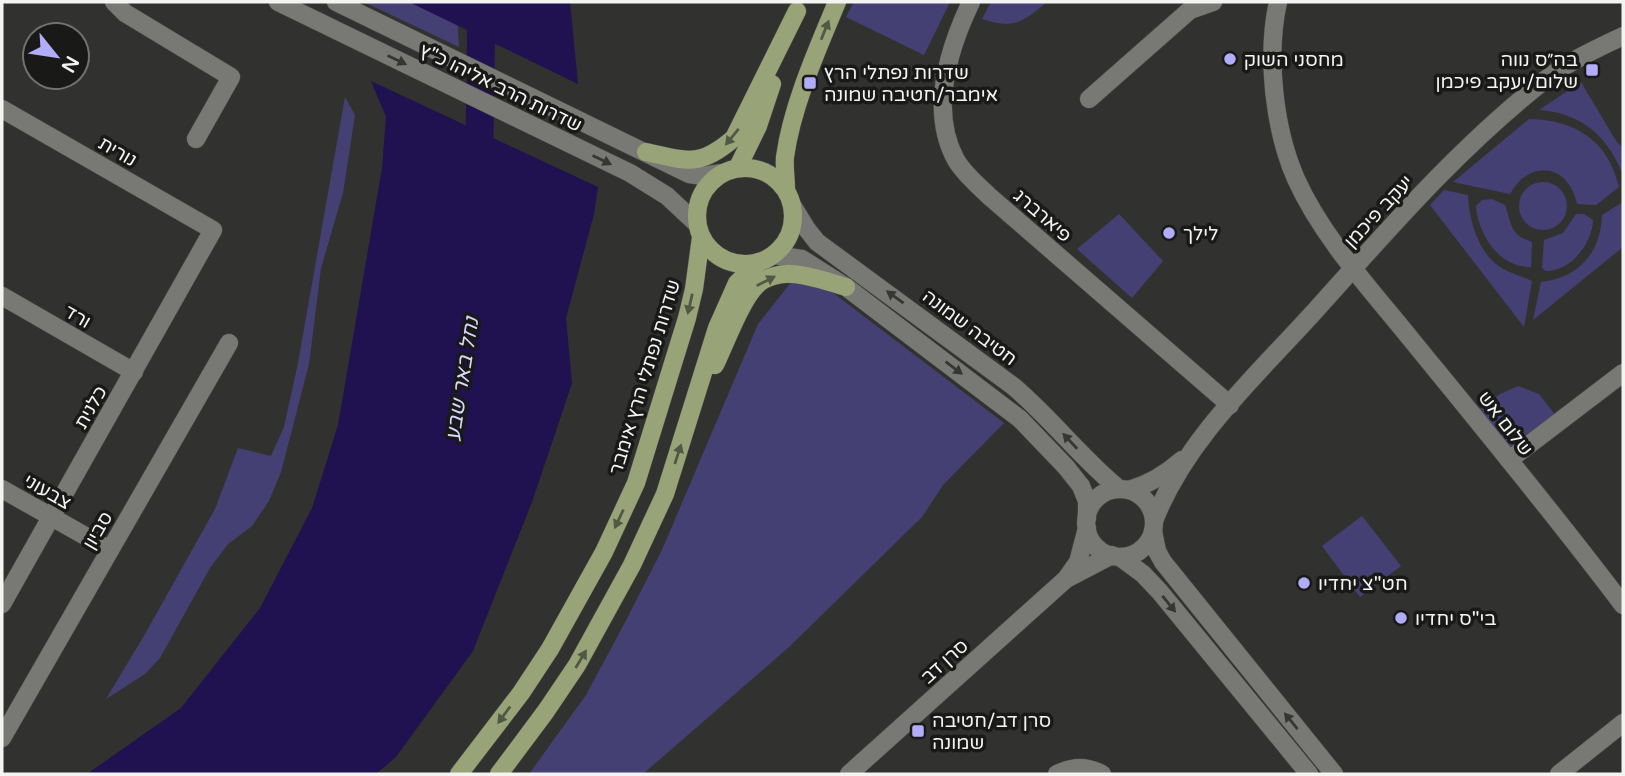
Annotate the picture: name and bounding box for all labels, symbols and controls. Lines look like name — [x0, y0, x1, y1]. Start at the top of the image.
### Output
one-way arrow — [820, 19, 831, 40]
north arrow — [21, 21, 91, 91]
street label: שדרות הרב אליהו כ"ץ — [416, 39, 585, 137]
place label: מחסני השוק — [1244, 49, 1344, 71]
place label: בה״ס נווה שלום/יעקב פיכמן — [1435, 49, 1578, 93]
marker: מחסני השוק — [1222, 51, 1238, 67]
text: N — [57, 52, 83, 76]
one-way arrow — [387, 55, 407, 66]
place label: שדרות נפתלי הרץ אימבר/חטיבה שמונה — [824, 62, 998, 106]
marker: בה״ס נווה שלום/יעקב פיכמן — [1584, 62, 1600, 78]
marker: שדרות נפתלי הרץ אימבר/חטיבה שמונה — [802, 75, 818, 91]
one-way arrow — [725, 128, 740, 146]
street label: נורית — [95, 132, 140, 171]
one-way arrow — [592, 154, 612, 165]
street label: יעקב פיכמן — [1340, 171, 1418, 252]
street label: פיארברג — [1009, 185, 1076, 247]
place label: לילך — [1183, 223, 1218, 245]
marker: לילך — [1161, 225, 1177, 241]
one-way arrow — [756, 276, 776, 288]
street label: שדרות נפתלי הרץ אימבר — [605, 277, 685, 478]
street label: חטיבה שמונה — [918, 285, 1021, 370]
one-way arrow — [886, 290, 904, 304]
one-way arrow — [685, 293, 696, 315]
street label: ורד — [60, 301, 95, 333]
water label: נחל באר שבע — [440, 314, 485, 443]
one-way arrow — [945, 360, 963, 374]
street label: כלנית — [70, 382, 112, 433]
street label: שלום אש — [1473, 387, 1537, 460]
one-way arrow — [1063, 433, 1079, 450]
one-way arrow — [674, 443, 684, 464]
street label: צבעוני — [20, 470, 75, 514]
street label: סביון — [78, 508, 117, 553]
one-way arrow — [613, 509, 624, 530]
place label: חט"צ יחדיו — [1318, 573, 1408, 595]
marker: חט"צ יחדיו — [1296, 575, 1312, 591]
one-way arrow — [1162, 594, 1177, 612]
place label: בי"ס יחדיו — [1415, 608, 1496, 630]
marker: בי"ס יחדיו — [1393, 610, 1409, 626]
street label: סרן דב — [917, 635, 973, 689]
one-way arrow — [574, 649, 587, 668]
one-way arrow — [497, 706, 511, 725]
place label: סרן דב/חטיבה שמונה — [932, 710, 1051, 754]
one-way arrow — [1284, 712, 1299, 730]
marker: סרן דב/חטיבה שמונה — [910, 723, 926, 739]

